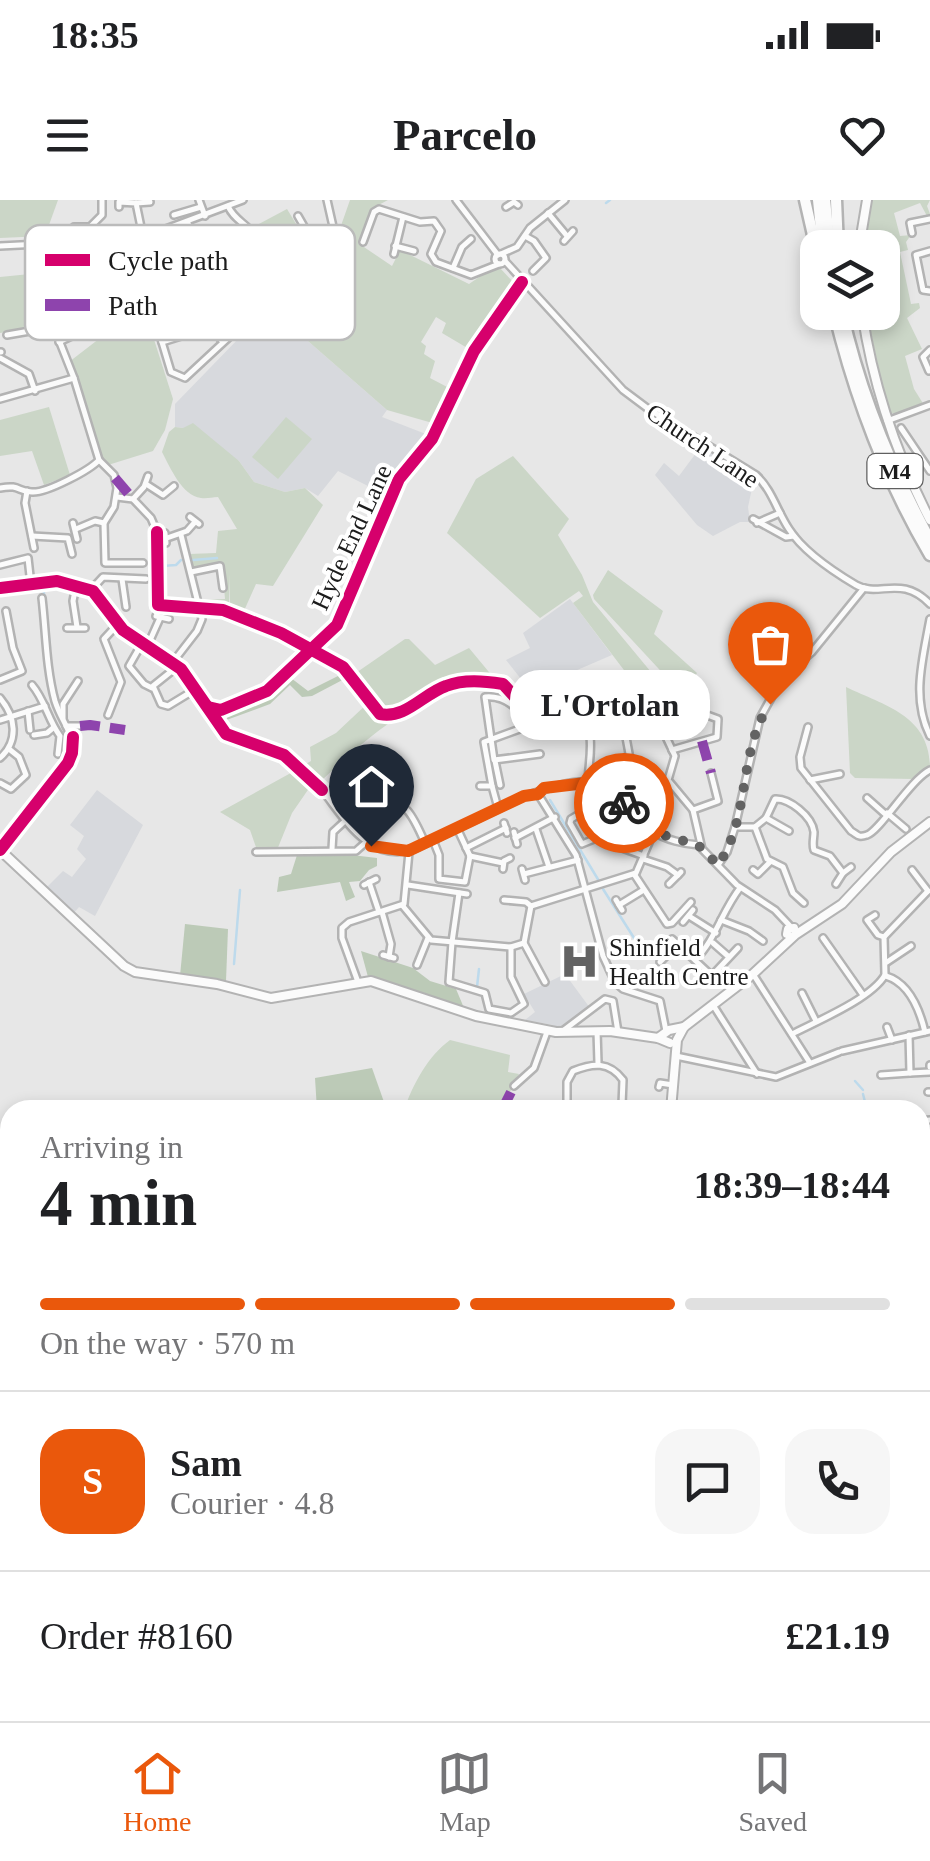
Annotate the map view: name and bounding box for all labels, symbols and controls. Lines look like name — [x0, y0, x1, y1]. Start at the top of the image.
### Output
text: 18:35 — [50, 14, 139, 56]
icon: menu — [40, 108, 95, 163]
icon: heart — [835, 108, 890, 163]
text: Parcelo — [393, 110, 537, 160]
legend — [25, 225, 355, 340]
map controls — [800, 230, 900, 330]
button: layers — [800, 230, 900, 330]
text: Cycle path — [108, 245, 229, 276]
text: Path — [108, 290, 158, 321]
street label: Church Lane — [641, 398, 764, 493]
road number: M4 — [868, 454, 922, 488]
street label: Hyde End Lane — [306, 460, 397, 614]
pin — [728, 602, 813, 705]
icon: bag — [743, 617, 798, 672]
callout: L'Ortolan — [510, 669, 710, 739]
text: L'Ortolan — [541, 687, 679, 723]
pin — [329, 744, 414, 847]
courier — [574, 753, 674, 853]
icon: home — [344, 759, 399, 814]
icon: bike — [597, 776, 652, 831]
place label: Shinfield Health Centre — [609, 934, 749, 990]
hospital icon: Shinfield Health Centre — [558, 940, 600, 982]
text: Arriving in — [40, 1129, 183, 1165]
text: 18:39–18:44 — [694, 1164, 890, 1206]
text: 4 min — [40, 1167, 197, 1239]
text: On the way · 570 m — [40, 1325, 295, 1361]
button: chat — [655, 1429, 760, 1534]
button: phone — [785, 1429, 890, 1534]
text: Sam — [170, 1442, 242, 1484]
text: S — [82, 1460, 103, 1502]
text: Courier · 4.8 — [170, 1485, 334, 1521]
text: Order #8160 — [40, 1615, 233, 1657]
text: £21.19 — [786, 1615, 890, 1657]
tab: Home — [123, 1746, 191, 1838]
tab: Map — [437, 1746, 492, 1838]
tab: Saved — [739, 1746, 807, 1838]

